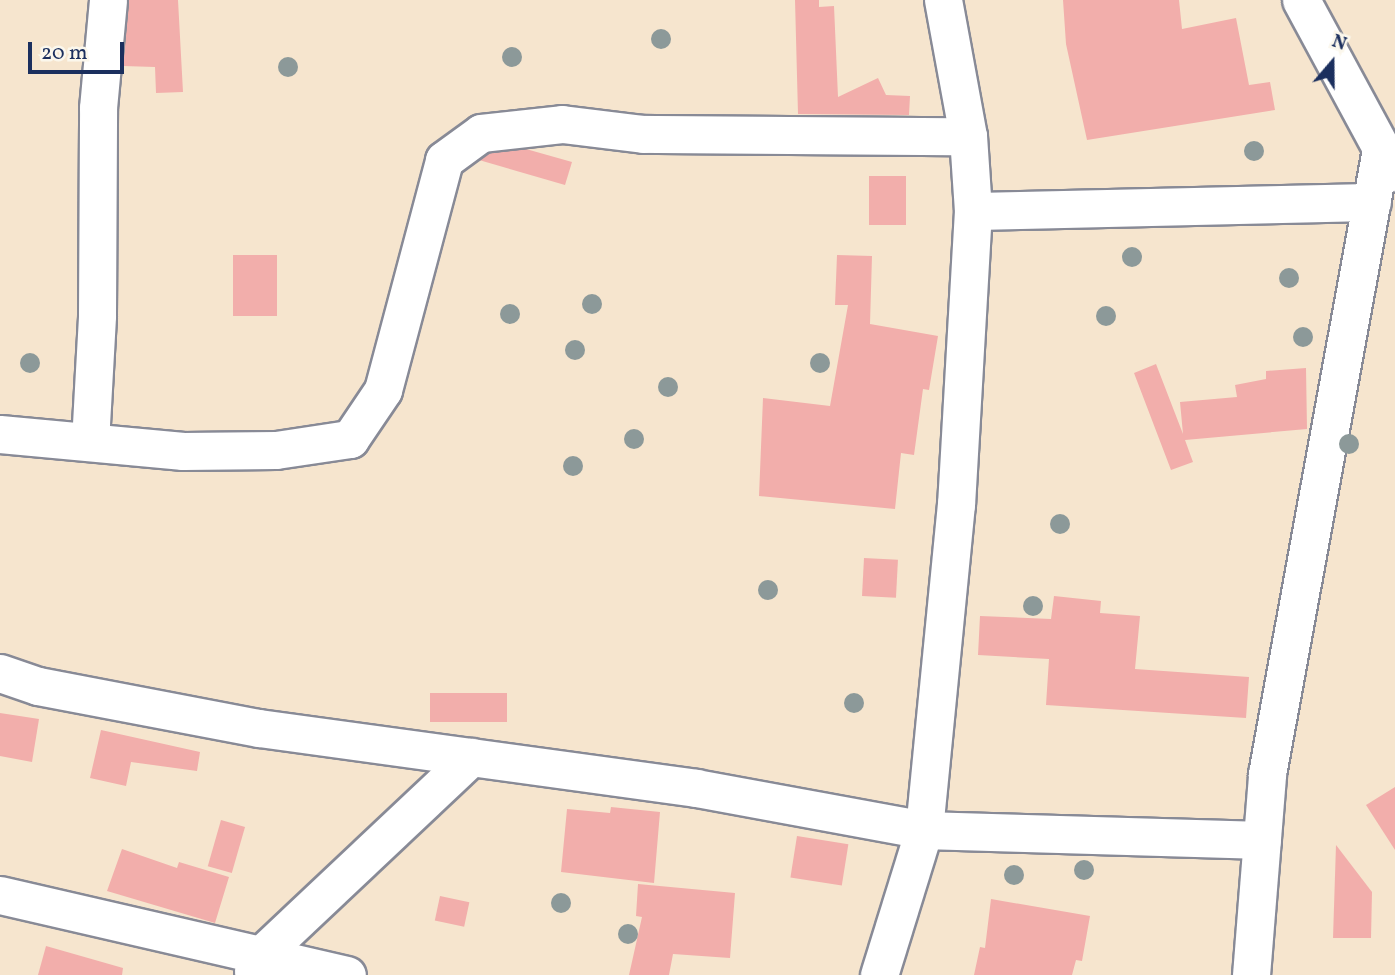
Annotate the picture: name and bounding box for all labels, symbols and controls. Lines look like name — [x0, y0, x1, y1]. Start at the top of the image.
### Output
scale bar — [32, 28, 128, 72]
north arrow — [1297, 28, 1367, 98]
text: N — [1328, 29, 1350, 58]
text: 20 m — [41, 39, 87, 68]

